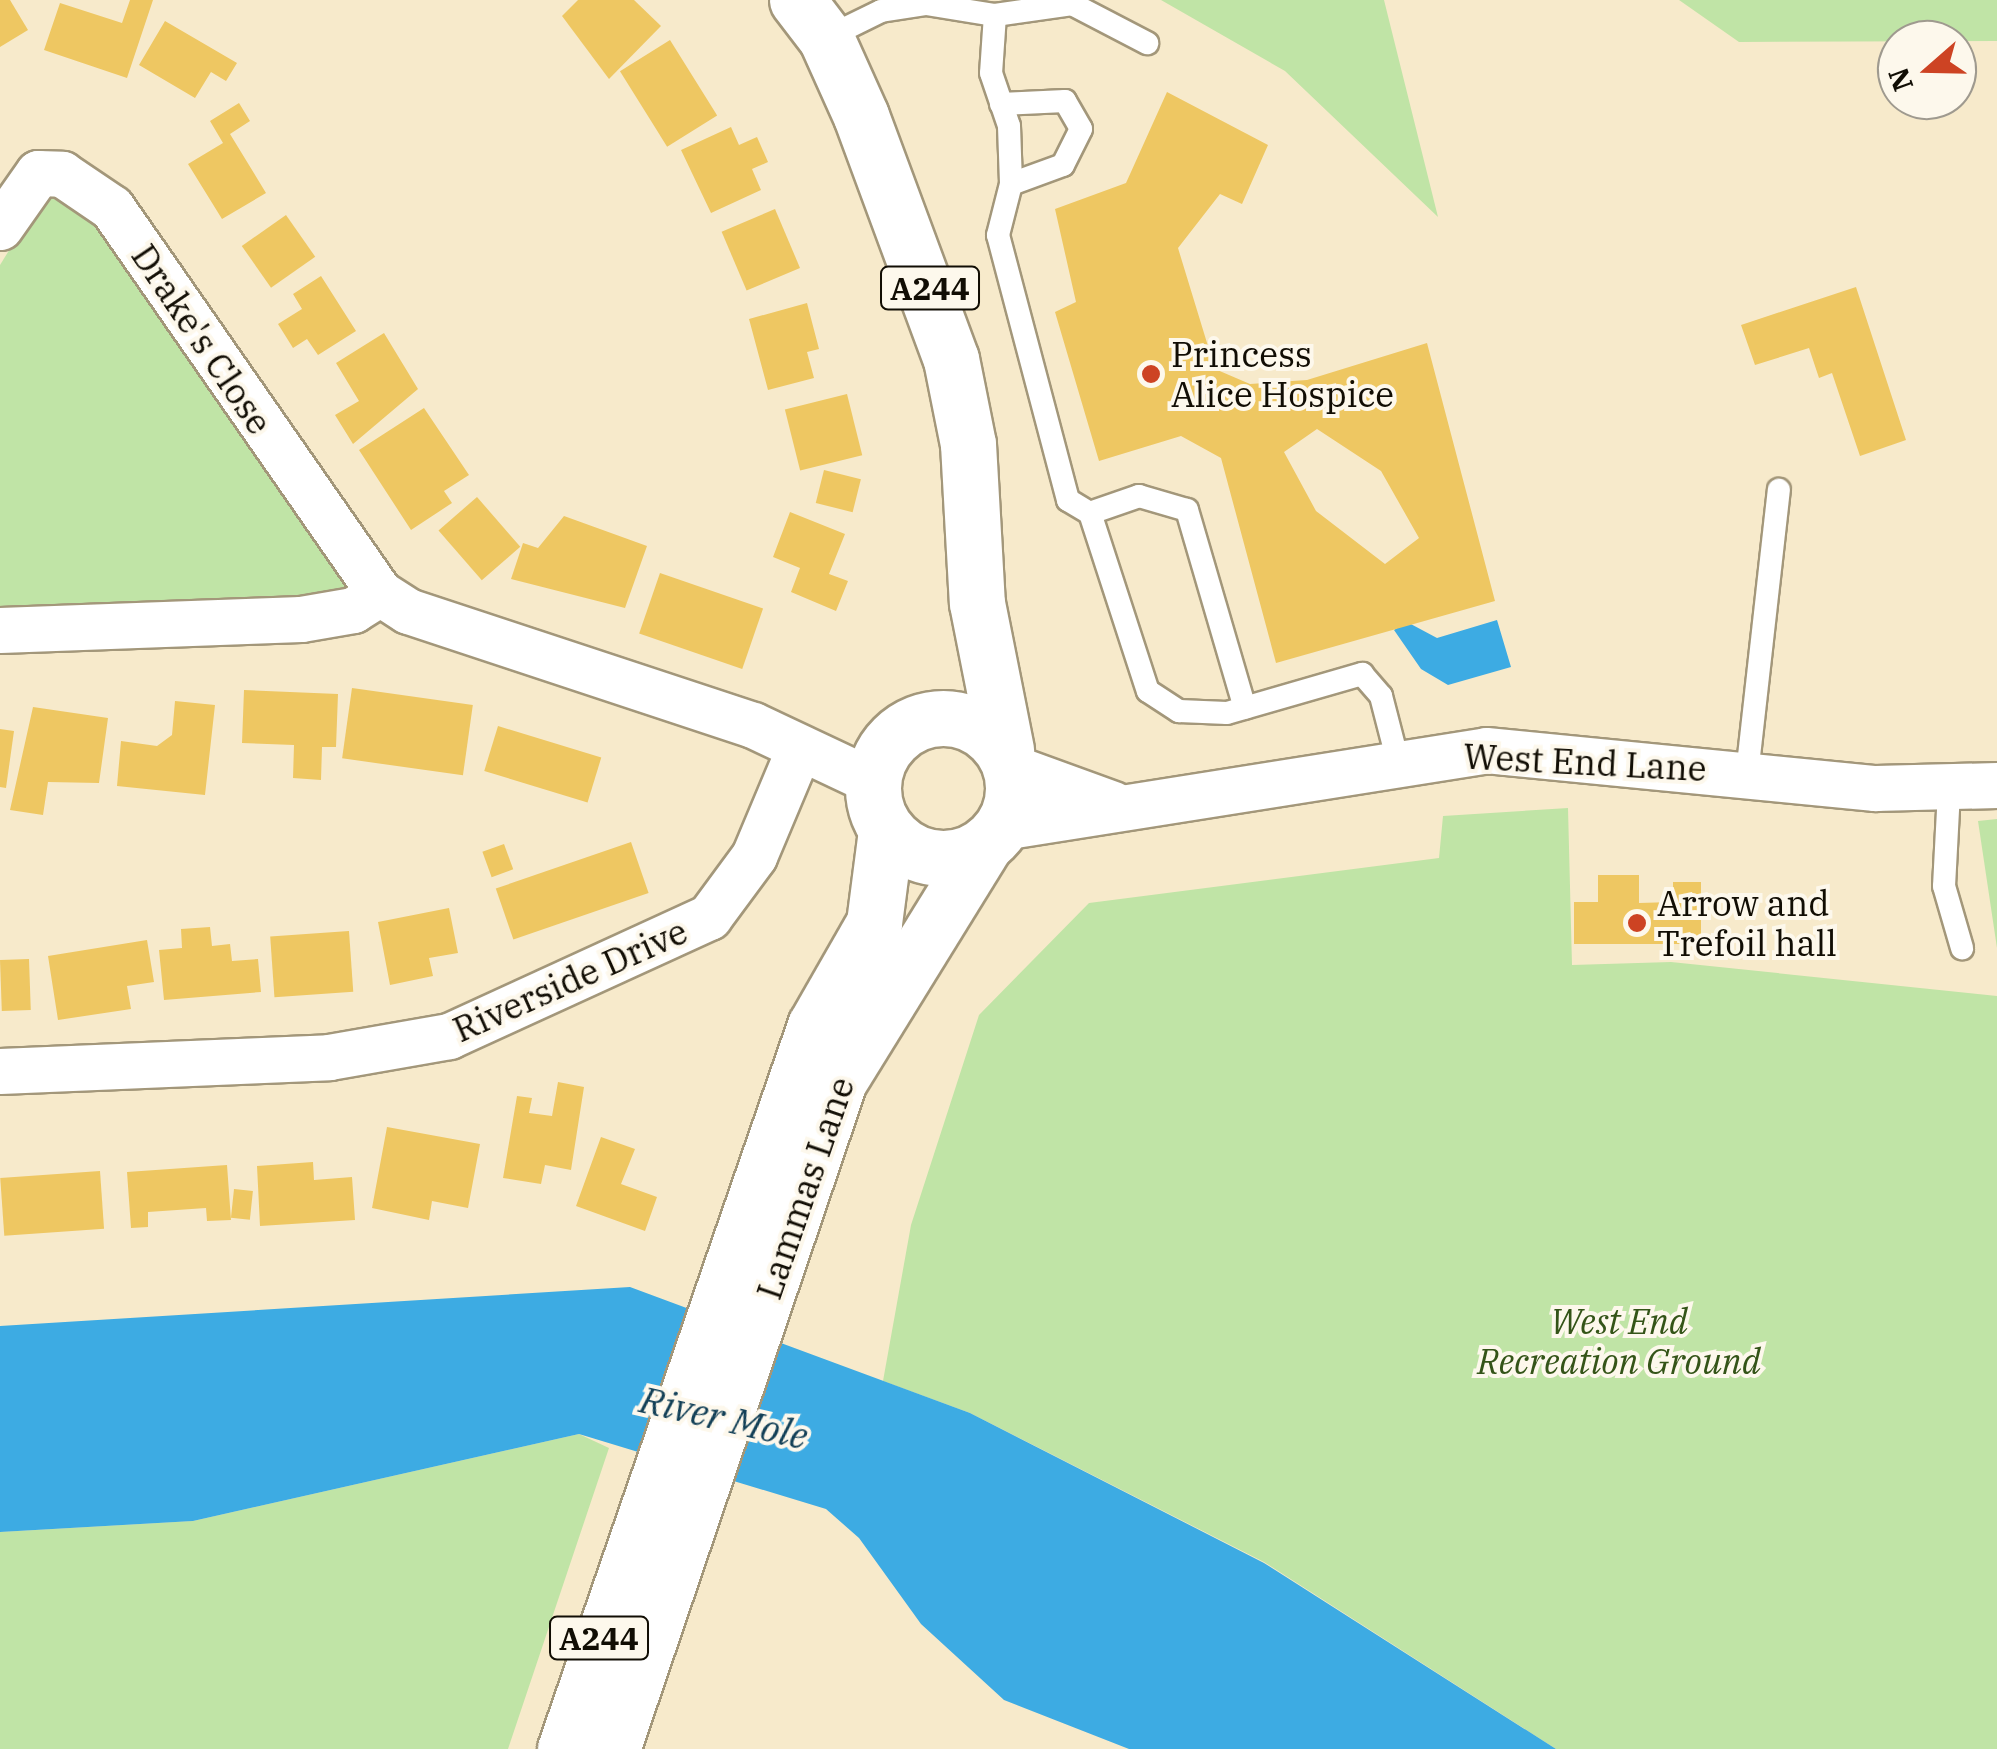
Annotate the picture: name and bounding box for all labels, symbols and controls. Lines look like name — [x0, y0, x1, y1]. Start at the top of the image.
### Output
north arrow — [1877, 20, 1977, 120]
text: N — [1879, 63, 1921, 96]
street label: Drake's Close — [123, 236, 281, 442]
road number: A244 — [880, 261, 980, 315]
place label: Princess Alice Hospice — [1171, 333, 1394, 415]
marker: Princess Alice Hospice — [1140, 363, 1162, 385]
street label: West End Lane — [1462, 735, 1708, 789]
place label: Arrow and Trefoil hall — [1657, 882, 1837, 964]
street label: Riverside Drive — [446, 910, 694, 1050]
marker: Arrow and Trefoil hall — [1626, 912, 1648, 934]
street label: Lammas Lane — [747, 1072, 863, 1304]
park label: West End Recreation Ground — [1477, 1300, 1761, 1382]
water label: River Mole — [636, 1376, 812, 1458]
road number: A244 — [549, 1611, 649, 1665]

